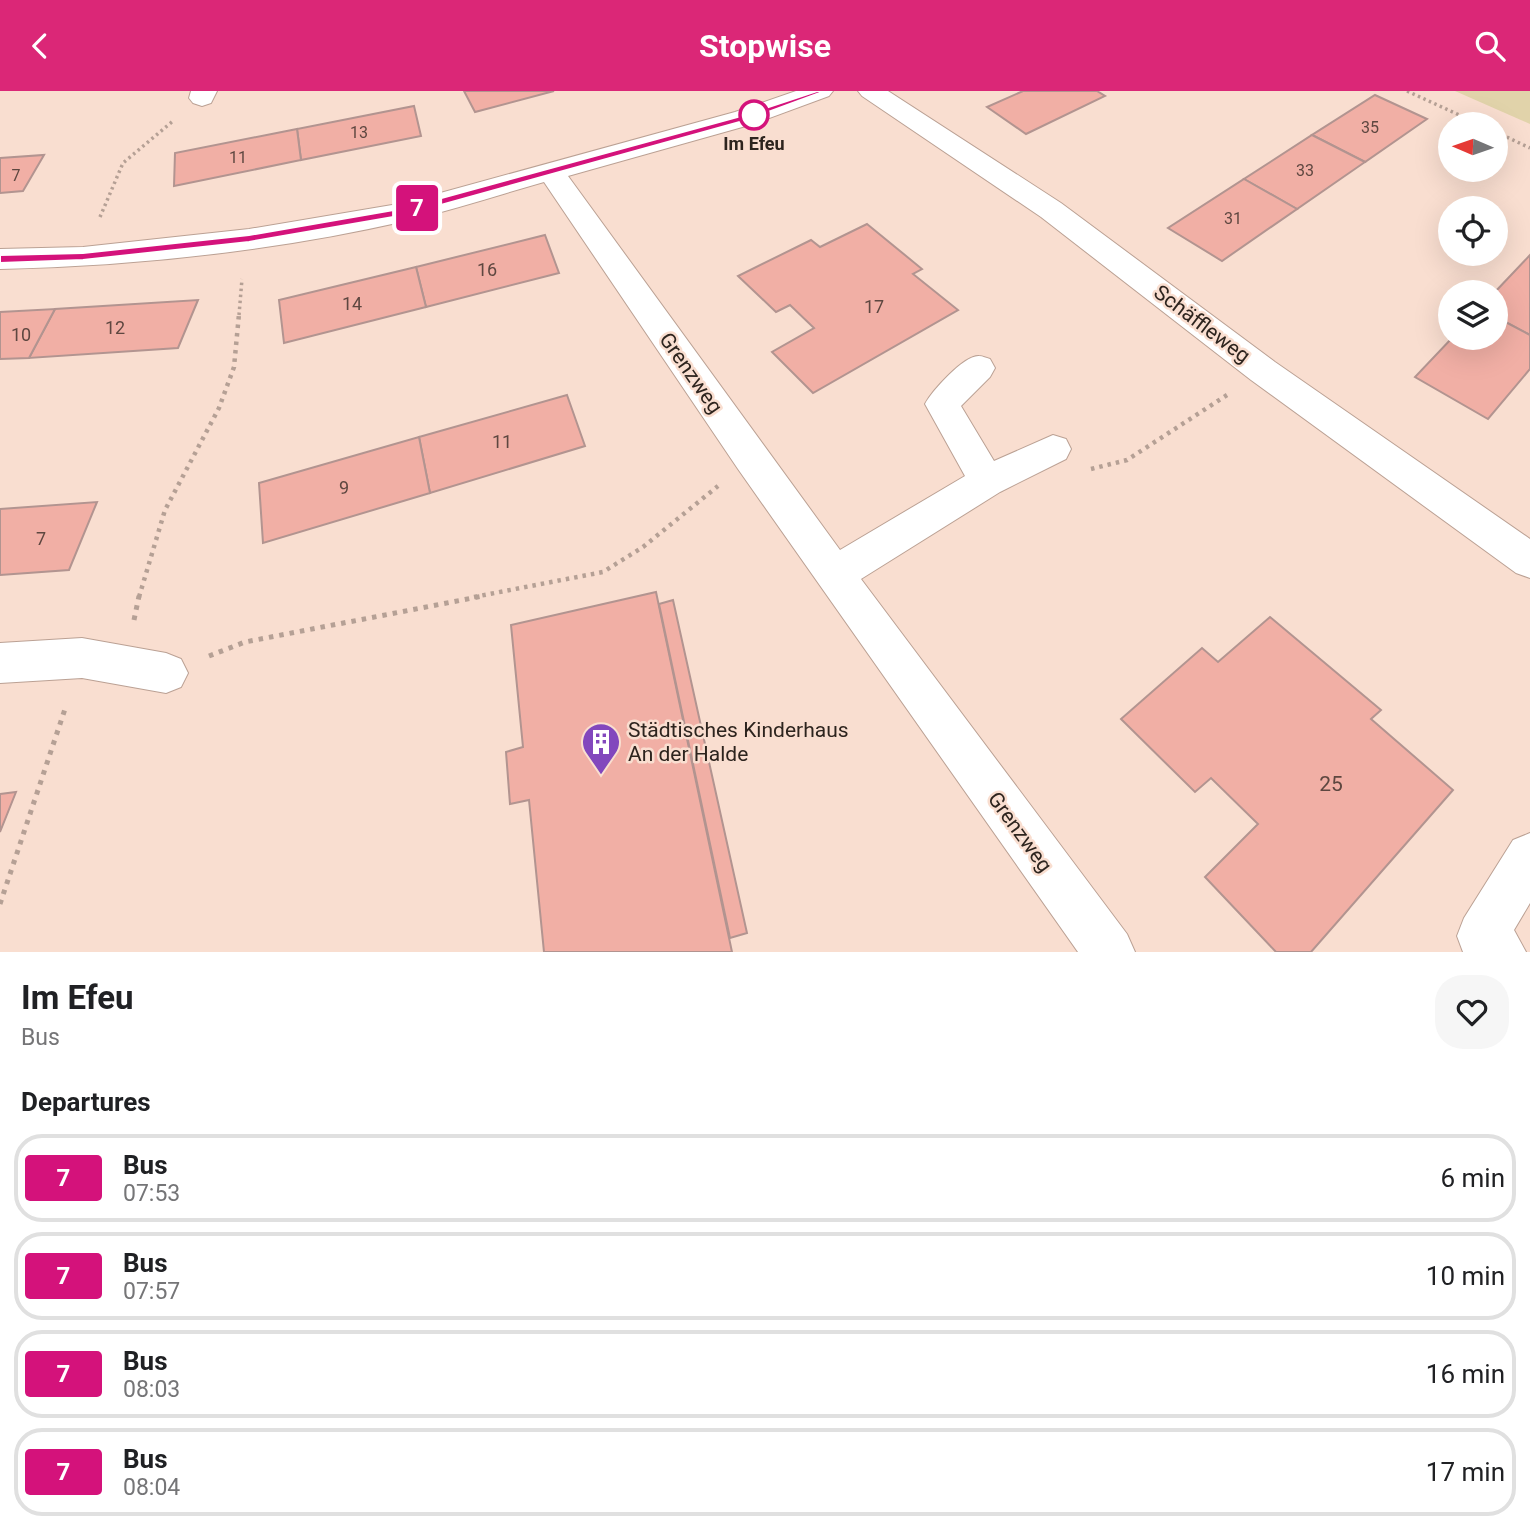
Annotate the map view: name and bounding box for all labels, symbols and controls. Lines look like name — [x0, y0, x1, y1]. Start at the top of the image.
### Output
icon: back — [21, 27, 59, 65]
text: Stopwise — [699, 27, 831, 65]
icon: search — [1471, 27, 1509, 65]
marker: Im Efeu — [739, 100, 769, 130]
north arrow — [1438, 112, 1508, 182]
map controls — [1438, 112, 1508, 350]
house number: 35 — [1361, 118, 1379, 137]
house number: 13 — [350, 123, 368, 142]
place label: Im Efeu — [723, 133, 785, 154]
house number: 11 — [229, 148, 247, 167]
house number: 33 — [1296, 161, 1314, 180]
house number: 7 — [12, 166, 21, 185]
line badge: 7 — [394, 185, 440, 231]
text: 7 — [410, 194, 424, 222]
button: locate — [1438, 196, 1508, 266]
house number: 31 — [1224, 209, 1242, 228]
house number: 16 — [477, 259, 497, 280]
street label: Schäffleweg — [1149, 280, 1255, 368]
button: layers — [1438, 280, 1508, 350]
house number: 14 — [342, 293, 362, 314]
house number: 17 — [864, 296, 884, 317]
house number: 12 — [105, 317, 125, 338]
house number: 10 — [11, 324, 31, 345]
street label: Grenzweg — [654, 328, 728, 418]
house number: 11 — [492, 431, 512, 452]
house number: 9 — [339, 477, 349, 498]
house number: 7 — [36, 528, 46, 549]
place label: Städtisches Kinderhaus An der Halde — [628, 718, 849, 766]
building icon: Städtisches Kinderhaus An der Halde — [580, 721, 622, 776]
house number: 25 — [1319, 772, 1343, 796]
street label: Grenzweg — [983, 787, 1057, 877]
button: heart — [1435, 975, 1509, 1049]
text: Im Efeu — [21, 978, 133, 1017]
text: Bus — [21, 1024, 60, 1051]
text: Departures — [21, 1087, 151, 1117]
text: Bus — [123, 1150, 168, 1180]
text: 6 min — [1440, 1163, 1505, 1193]
text: 7 — [57, 1164, 70, 1192]
text: 07:53 — [123, 1180, 180, 1207]
text: Bus — [123, 1248, 168, 1278]
text: 10 min — [1426, 1261, 1505, 1291]
text: 7 — [57, 1262, 70, 1290]
text: 07:57 — [123, 1278, 180, 1305]
text: Bus — [123, 1346, 168, 1376]
text: 16 min — [1426, 1359, 1505, 1389]
text: 7 — [57, 1360, 70, 1388]
text: 08:03 — [123, 1376, 180, 1403]
text: Bus — [123, 1444, 168, 1474]
text: 17 min — [1426, 1457, 1505, 1487]
text: 7 — [57, 1458, 70, 1486]
text: 08:04 — [123, 1474, 180, 1501]

